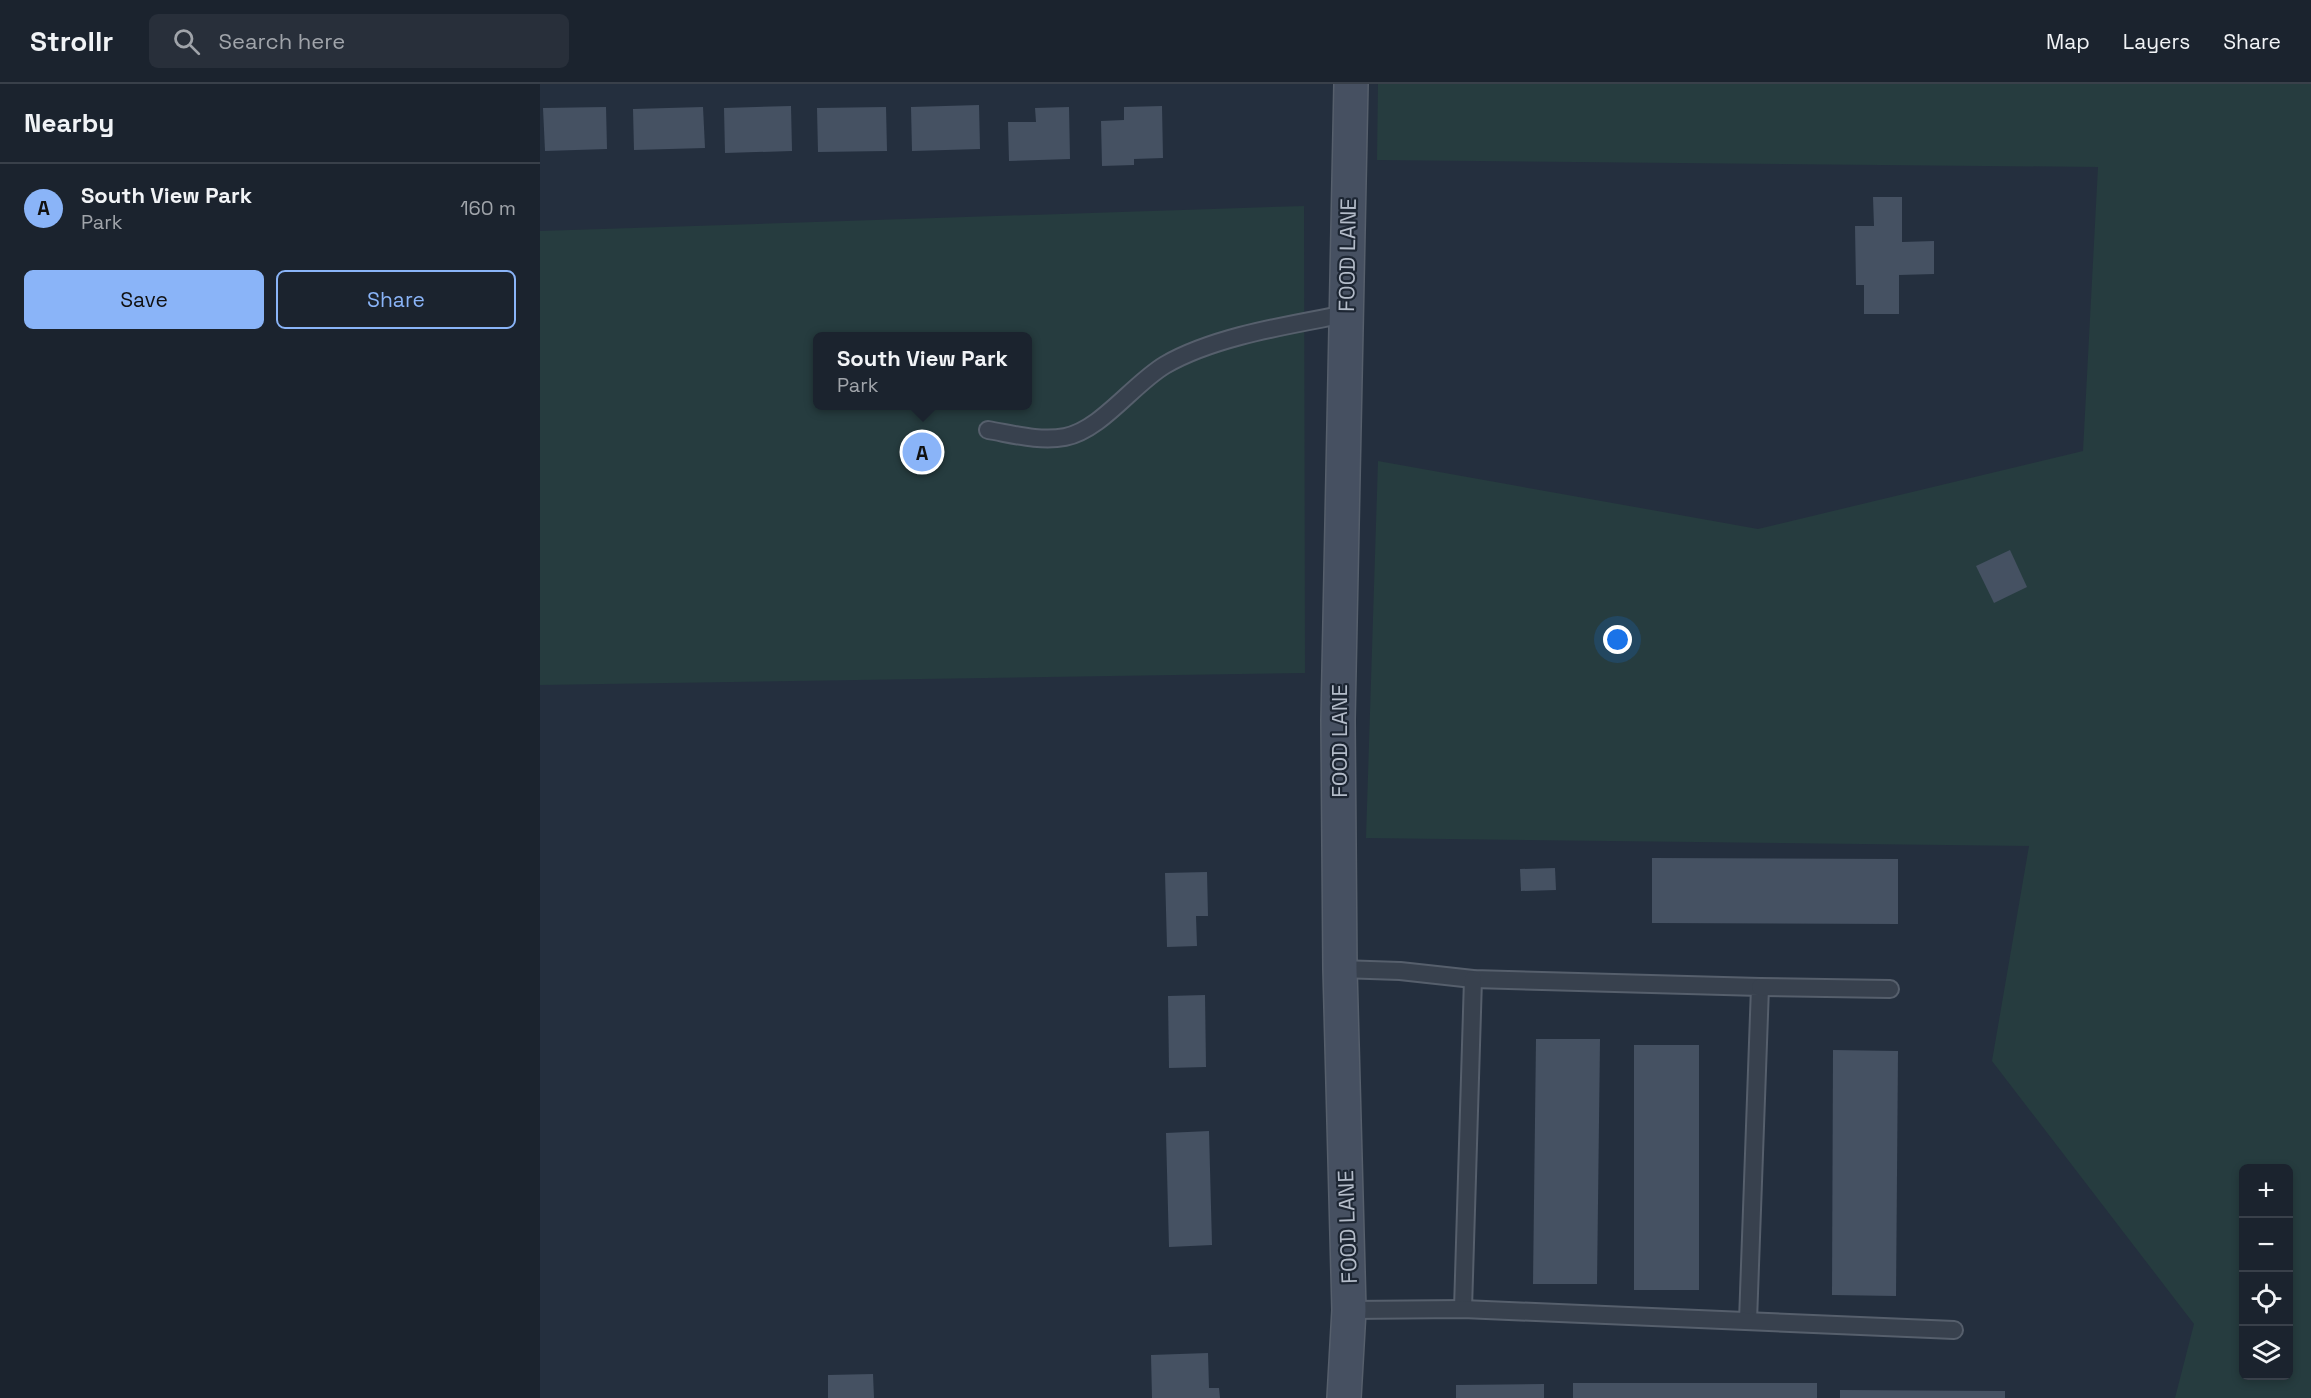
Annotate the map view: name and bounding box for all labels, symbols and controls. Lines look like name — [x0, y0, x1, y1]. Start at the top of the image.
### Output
search box — [149, 14, 569, 68]
text: Strollr — [30, 23, 113, 59]
icon: search — [170, 25, 203, 58]
text: Search here — [218, 27, 345, 55]
text: Map — [2046, 28, 2090, 55]
text: Layers — [2123, 28, 2190, 55]
text: Share — [2223, 28, 2281, 55]
text: Nearby — [24, 106, 114, 140]
text: South View Park — [81, 181, 252, 209]
text: A — [37, 195, 50, 221]
text: 160 m — [460, 195, 516, 221]
street label: FOOD LANE — [1332, 198, 1362, 312]
text: Park — [81, 209, 123, 235]
button: Save — [24, 270, 264, 329]
button: Share — [276, 270, 516, 329]
popup — [813, 332, 1032, 410]
text: South View Park — [837, 344, 1008, 372]
text: Park — [837, 372, 879, 398]
pin: A — [902, 430, 941, 475]
your location — [1603, 625, 1632, 654]
street label: FOOD LANE — [1325, 684, 1353, 798]
map controls — [2239, 1164, 2293, 1380]
button: + — [2239, 1164, 2293, 1218]
street label: FOOD LANE — [1331, 1170, 1363, 1284]
button: − — [2239, 1218, 2293, 1272]
button: locate — [2239, 1272, 2293, 1326]
button: layers — [2239, 1326, 2293, 1380]

